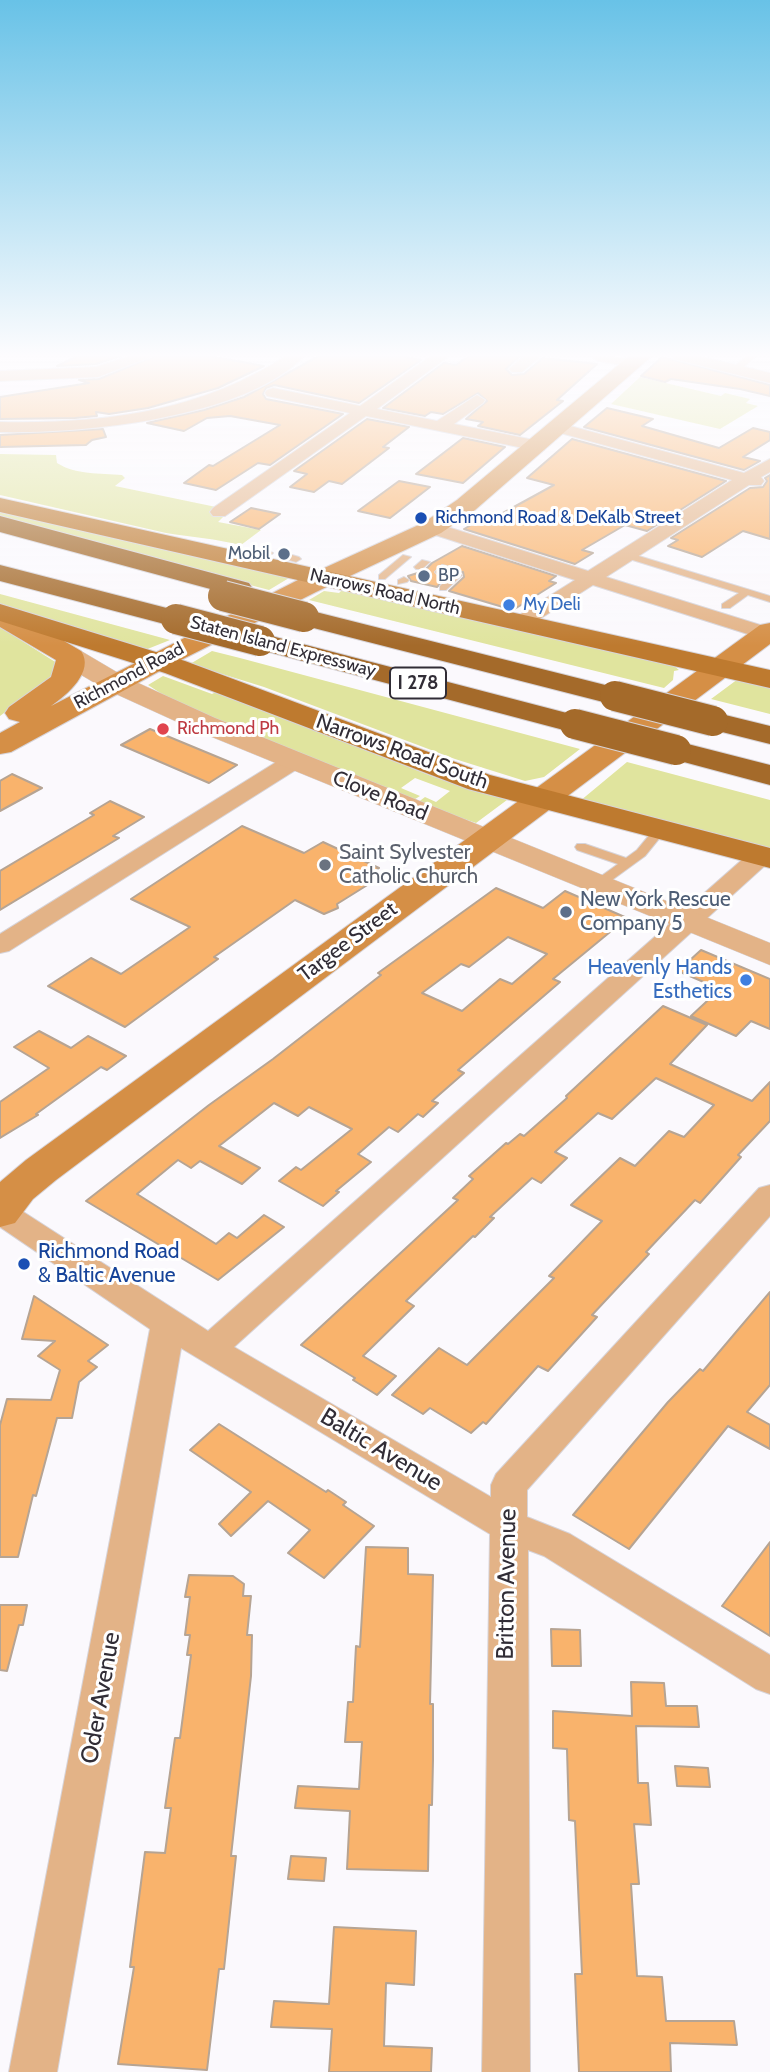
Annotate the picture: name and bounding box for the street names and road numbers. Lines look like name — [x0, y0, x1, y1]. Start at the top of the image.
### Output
street label: Narrows Road North — [308, 564, 462, 620]
street label: Staten Island Expressway — [188, 612, 378, 682]
street label: Richmond Road — [70, 638, 188, 714]
road number: I 278 — [390, 668, 446, 698]
street label: Narrows Road South — [313, 709, 491, 795]
street label: Clove Road — [329, 766, 431, 826]
street label: Targee Street — [294, 897, 402, 987]
street label: Baltic Avenue — [315, 1402, 447, 1498]
street label: Britton Avenue — [491, 1508, 523, 1660]
street label: Oder Avenue — [75, 1630, 127, 1766]

